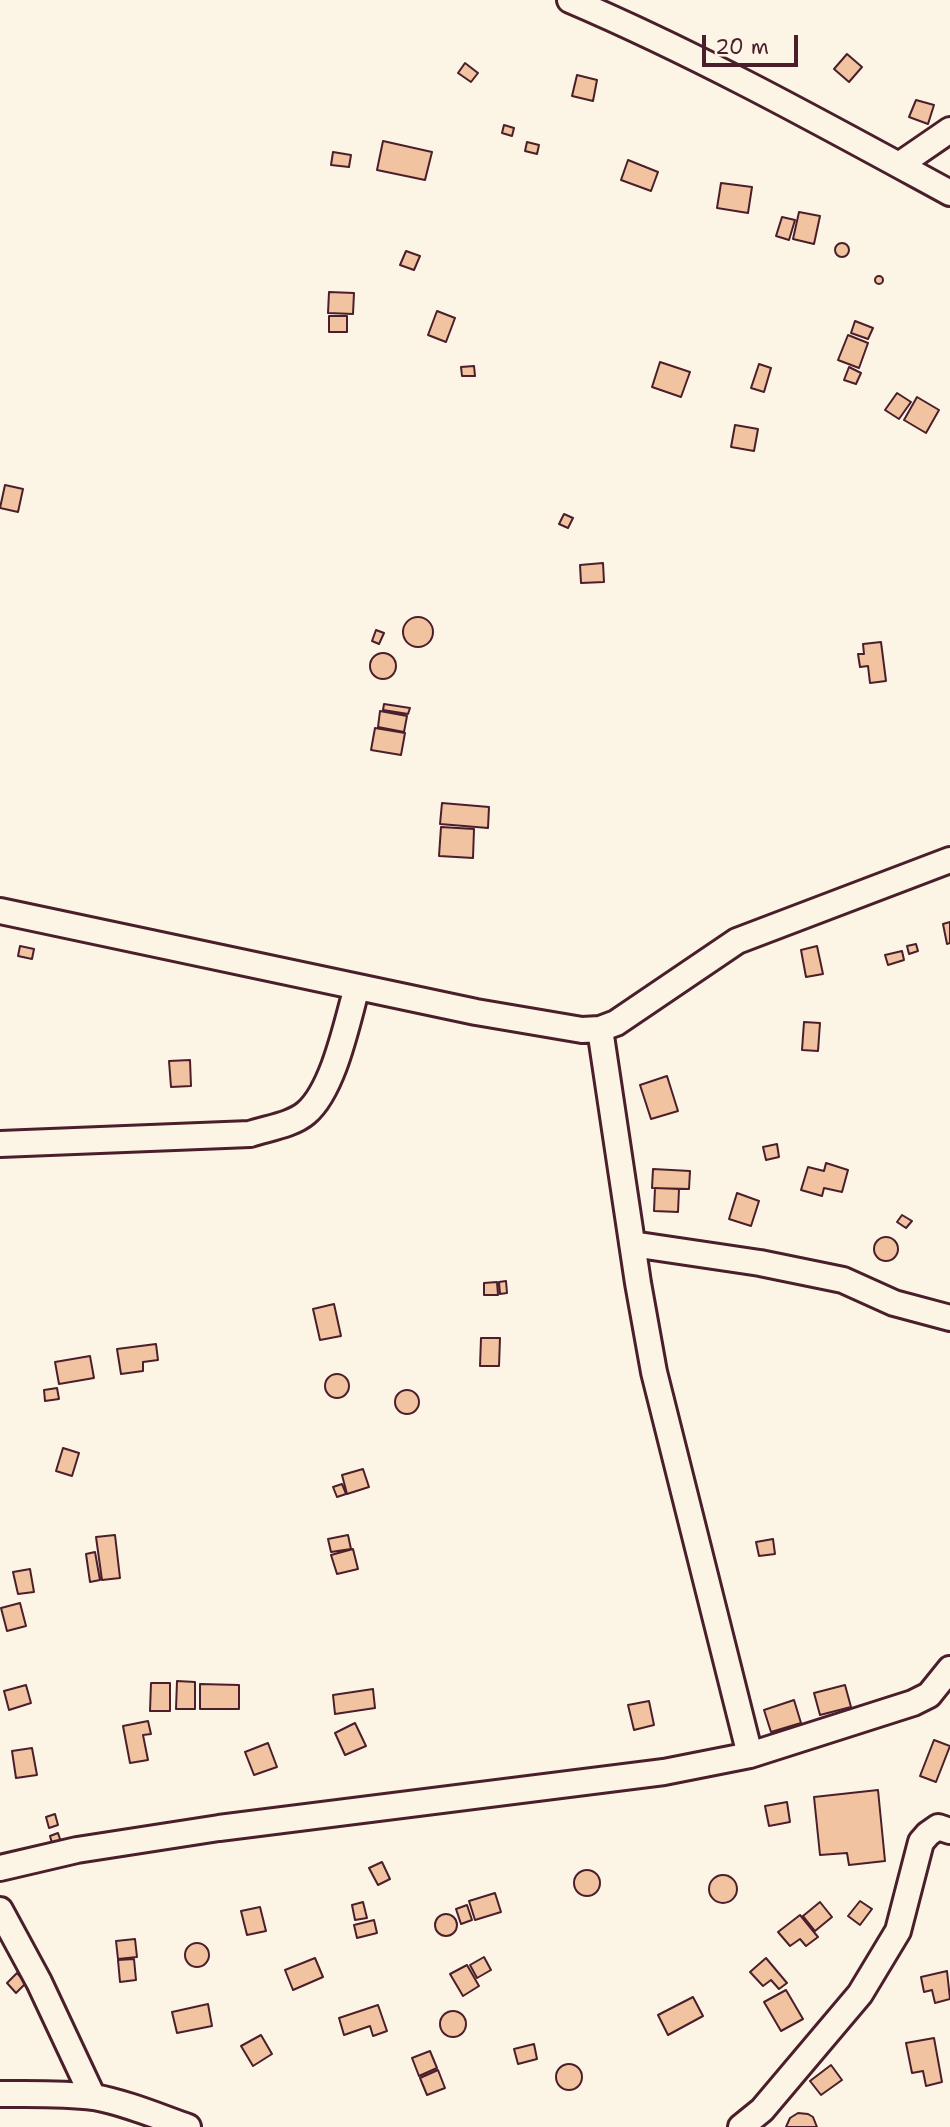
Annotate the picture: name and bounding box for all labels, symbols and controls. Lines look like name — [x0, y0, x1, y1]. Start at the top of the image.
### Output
scale bar — [705, 21, 801, 65]
text: 20 m — [715, 33, 769, 61]

